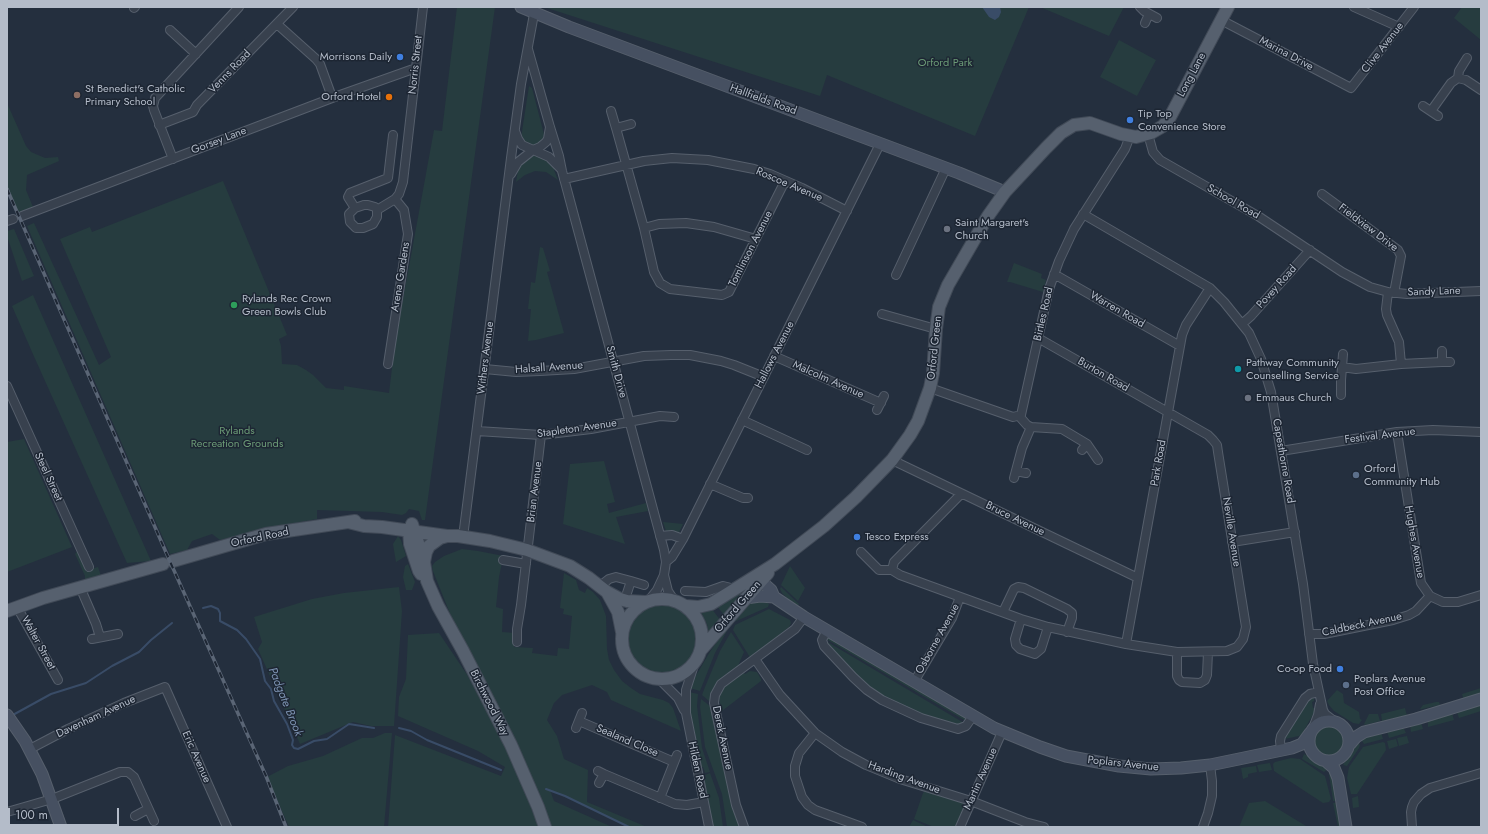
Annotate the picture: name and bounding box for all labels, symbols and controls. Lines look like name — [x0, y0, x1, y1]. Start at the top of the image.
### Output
street label: Clive Avenue — [1359, 20, 1407, 76]
street label: Marina Drive — [1257, 34, 1315, 74]
street label: Norris Street — [406, 35, 426, 95]
street label: Venns Road — [206, 48, 254, 96]
place label: Morrisons Daily — [320, 50, 392, 64]
street label: Long Lane — [1175, 51, 1209, 99]
marker: Morrisons Daily — [395, 52, 405, 62]
park label: Orford Park — [918, 56, 972, 70]
place label: St Benedict's Catholic Primary School — [85, 82, 185, 108]
street label: Hallfields Road — [728, 82, 798, 118]
marker: St Benedict's Catholic Primary School — [72, 90, 82, 100]
place label: Orford Hotel — [321, 90, 381, 104]
marker: Orford Hotel — [384, 92, 394, 102]
place label: Tip Top Convenience Store — [1138, 107, 1226, 133]
marker: Tip Top Convenience Store — [1125, 115, 1135, 125]
street label: Gorsey Lane — [190, 124, 248, 158]
street label: Roscoe Avenue — [754, 165, 824, 205]
street label: School Road — [1204, 182, 1262, 222]
street label: Fieldview Drive — [1336, 201, 1400, 255]
street label: Tomlinson Avenue — [726, 209, 776, 289]
place label: Saint Margaret's Church — [955, 216, 1029, 242]
marker: Saint Margaret's Church — [942, 224, 952, 234]
street label: Arena Gardens — [389, 241, 413, 313]
street label: Povey Road — [1254, 263, 1300, 311]
street label: Sandy Lane — [1407, 284, 1461, 300]
street label: Birtles Road — [1031, 286, 1057, 342]
street label: Warren Road — [1087, 289, 1147, 331]
place label: Rylands Rec Crown Green Bowls Club — [242, 292, 331, 318]
marker: Rylands Rec Crown Green Bowls Club — [229, 300, 239, 310]
street label: Orford Green — [925, 315, 945, 381]
street label: Hallows Avenue — [752, 319, 798, 391]
street label: Withers Avenue — [475, 321, 497, 395]
street label: Smith Drive — [603, 344, 629, 400]
street label: Burton Road — [1075, 355, 1131, 395]
place label: Pathway Community Counselling Service — [1246, 356, 1339, 382]
street label: Malcolm Avenue — [790, 358, 866, 402]
street label: Halsall Avenue — [515, 359, 583, 377]
marker: Pathway Community Counselling Service — [1233, 364, 1243, 374]
place label: Emmaus Church — [1256, 391, 1332, 405]
marker: Emmaus Church — [1243, 393, 1253, 403]
street label: Stapleton Avenue — [536, 417, 618, 441]
street label: Capesthorne Road — [1269, 418, 1297, 504]
park label: Rylands Recreation Grounds — [191, 424, 283, 450]
street label: Festival Avenue — [1344, 425, 1416, 447]
street label: Park Road — [1148, 439, 1170, 487]
street label: Steel Street — [31, 451, 65, 503]
street label: Brian Avenue — [525, 461, 545, 523]
place label: Orford Community Hub — [1364, 462, 1440, 488]
marker: Orford Community Hub — [1351, 470, 1361, 480]
street label: Neville Avenue — [1219, 496, 1243, 568]
street label: Bruce Avenue — [983, 499, 1047, 539]
street label: Hughes Avenue — [1401, 505, 1427, 579]
street label: Orford Road — [230, 525, 290, 551]
place label: Tesco Express — [865, 530, 929, 544]
marker: Tesco Express — [852, 532, 862, 542]
street label: Orford Green — [712, 578, 764, 636]
street label: Osborne Avenue — [913, 602, 963, 676]
street label: Caldbeck Avenue — [1321, 610, 1403, 640]
street label: Walter Street — [18, 614, 58, 672]
place label: Co-op Food — [1277, 662, 1332, 676]
marker: Co-op Food — [1335, 664, 1345, 674]
water label: Padgate Brook — [265, 665, 305, 739]
street label: Birchwood Way — [467, 668, 511, 738]
place label: Poplars Avenue Post Office — [1354, 672, 1426, 698]
marker: Poplars Avenue Post Office — [1341, 680, 1351, 690]
street label: Davenham Avenue — [54, 693, 138, 741]
street label: Derek Avenue — [709, 705, 735, 771]
street label: Sealand Close — [594, 722, 660, 760]
street label: Eric Avenue — [179, 729, 213, 785]
street label: Hilden Road — [685, 740, 709, 800]
street label: Martin Avenue — [961, 746, 1001, 812]
street label: Poplars Avenue — [1087, 754, 1159, 774]
street label: Harding Avenue — [866, 759, 942, 797]
scale bar — [10, 800, 121, 826]
text: 100 m — [15, 806, 48, 824]

